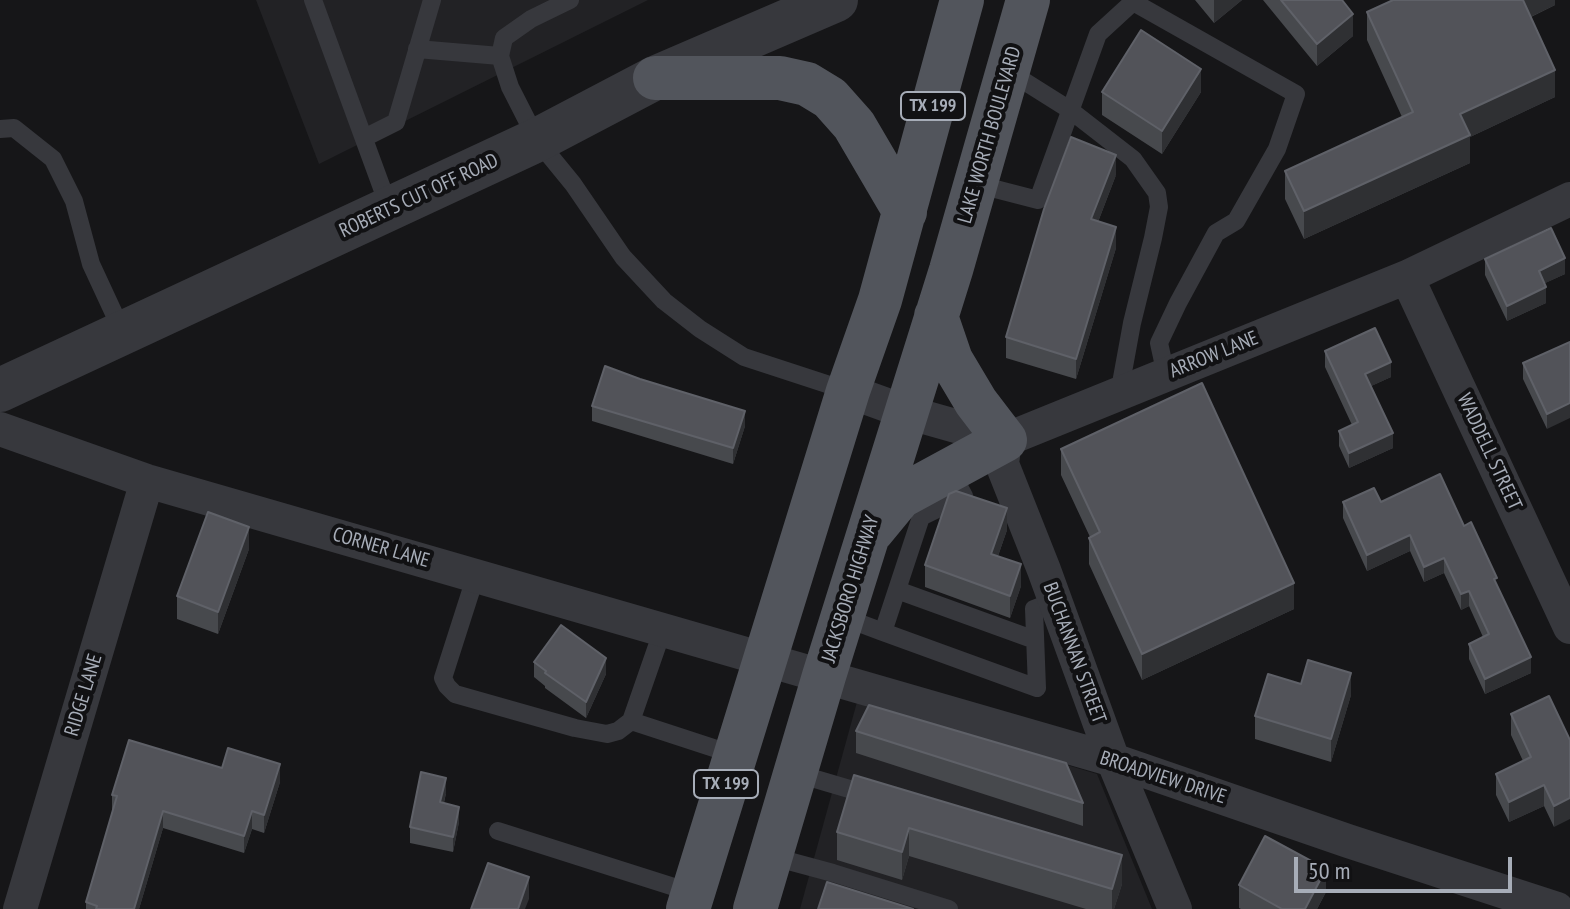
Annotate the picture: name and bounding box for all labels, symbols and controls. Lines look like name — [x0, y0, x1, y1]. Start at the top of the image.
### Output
street label: LAKE WORTH BOULEVARD — [953, 44, 1027, 226]
road number: TX 199 — [901, 92, 965, 120]
street label: ROBERTS CUT OFF ROAD — [336, 149, 502, 243]
street label: ARROW LANE — [1166, 326, 1262, 384]
street label: WADDELL STREET — [1451, 390, 1527, 514]
street label: JACKSBORO HIGHWAY — [817, 513, 885, 665]
street label: CORNER LANE — [330, 523, 432, 573]
street label: BUCHANNAN STREET — [1037, 579, 1111, 727]
street label: RIDGE LANE — [60, 651, 108, 739]
street label: BROADVIEW DRIVE — [1097, 746, 1229, 810]
road number: TX 199 — [694, 770, 758, 798]
scale bar — [1298, 841, 1516, 891]
text: 50 m — [1308, 855, 1350, 886]

